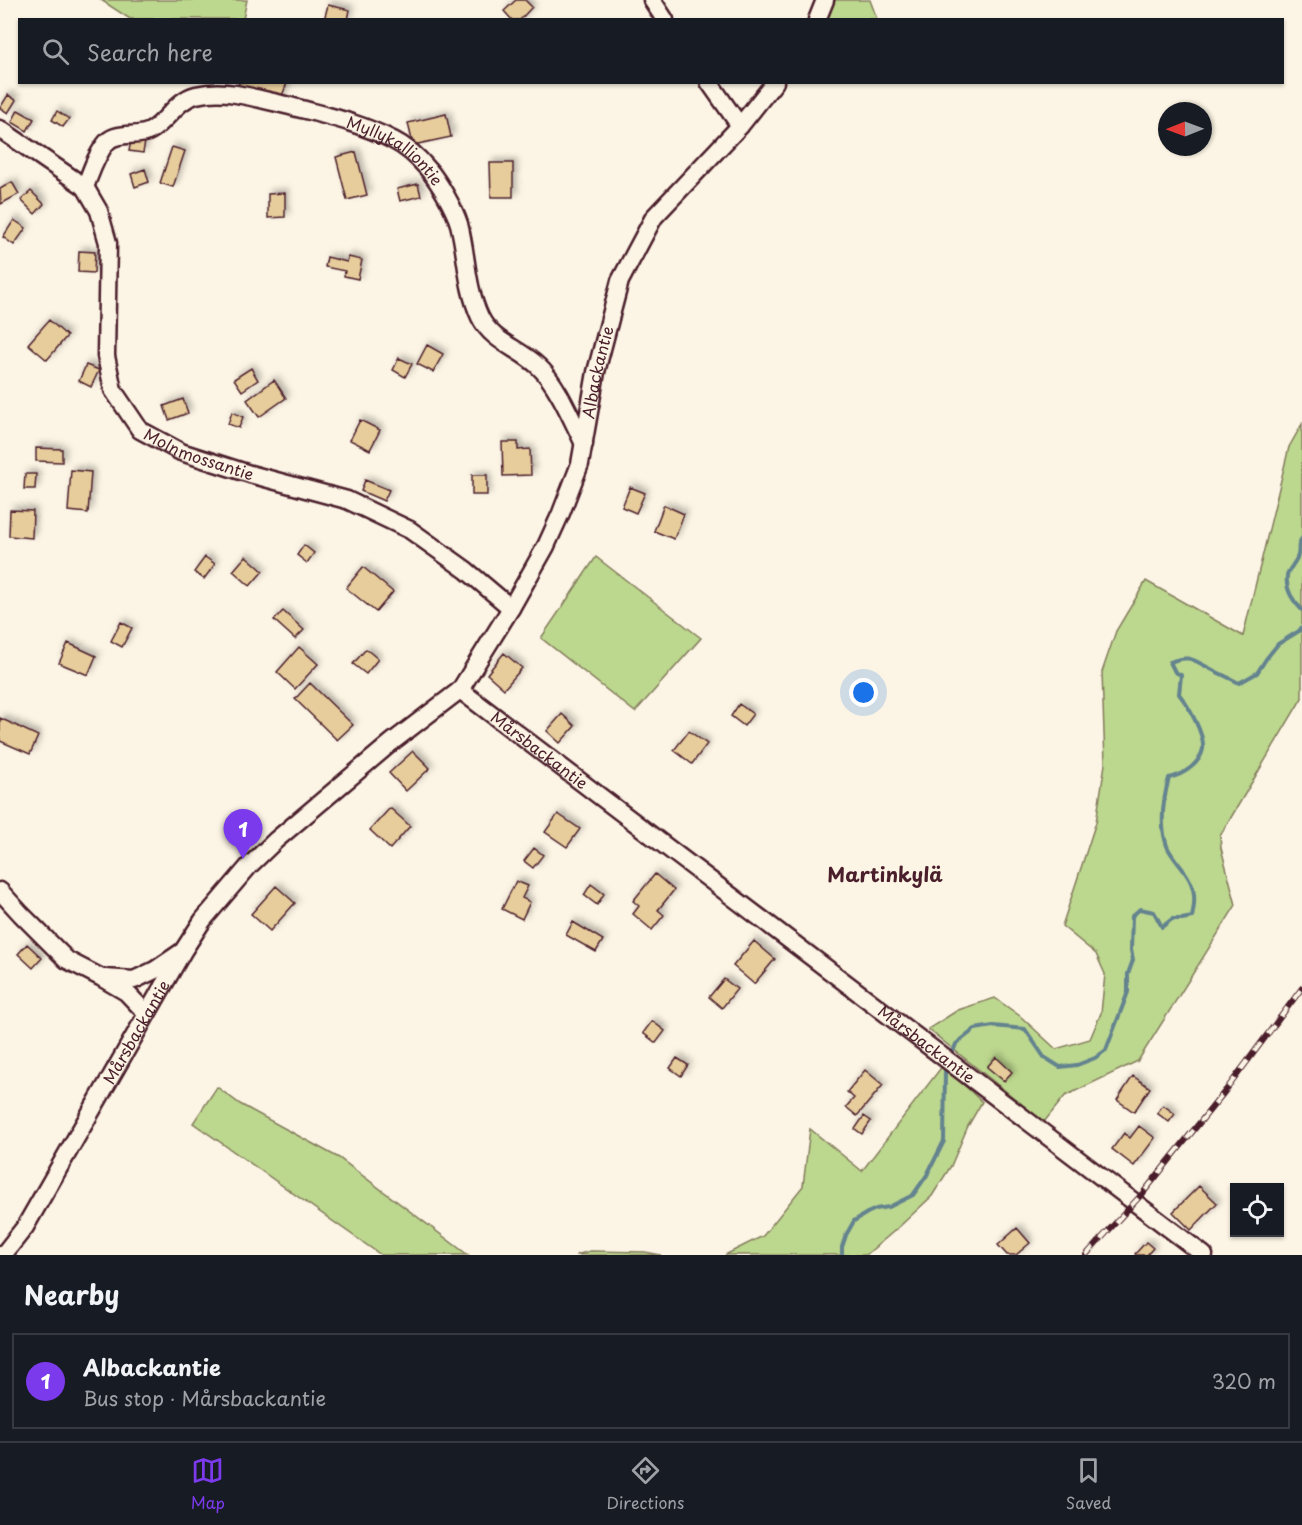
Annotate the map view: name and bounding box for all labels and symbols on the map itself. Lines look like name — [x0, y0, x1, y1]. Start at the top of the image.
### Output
north arrow — [1158, 102, 1212, 156]
street label: Myllykalliontie — [344, 109, 449, 190]
street label: Albackantie — [575, 323, 619, 420]
street label: Molnmossantie — [140, 421, 257, 485]
your location — [849, 678, 878, 707]
street label: Mårsbackantie — [486, 705, 594, 794]
pin: 1 — [224, 810, 262, 859]
district label: Martinkylä — [827, 859, 943, 889]
street label: Mårsbackantie — [96, 975, 175, 1088]
street label: Mårsbackantie — [873, 999, 981, 1088]

